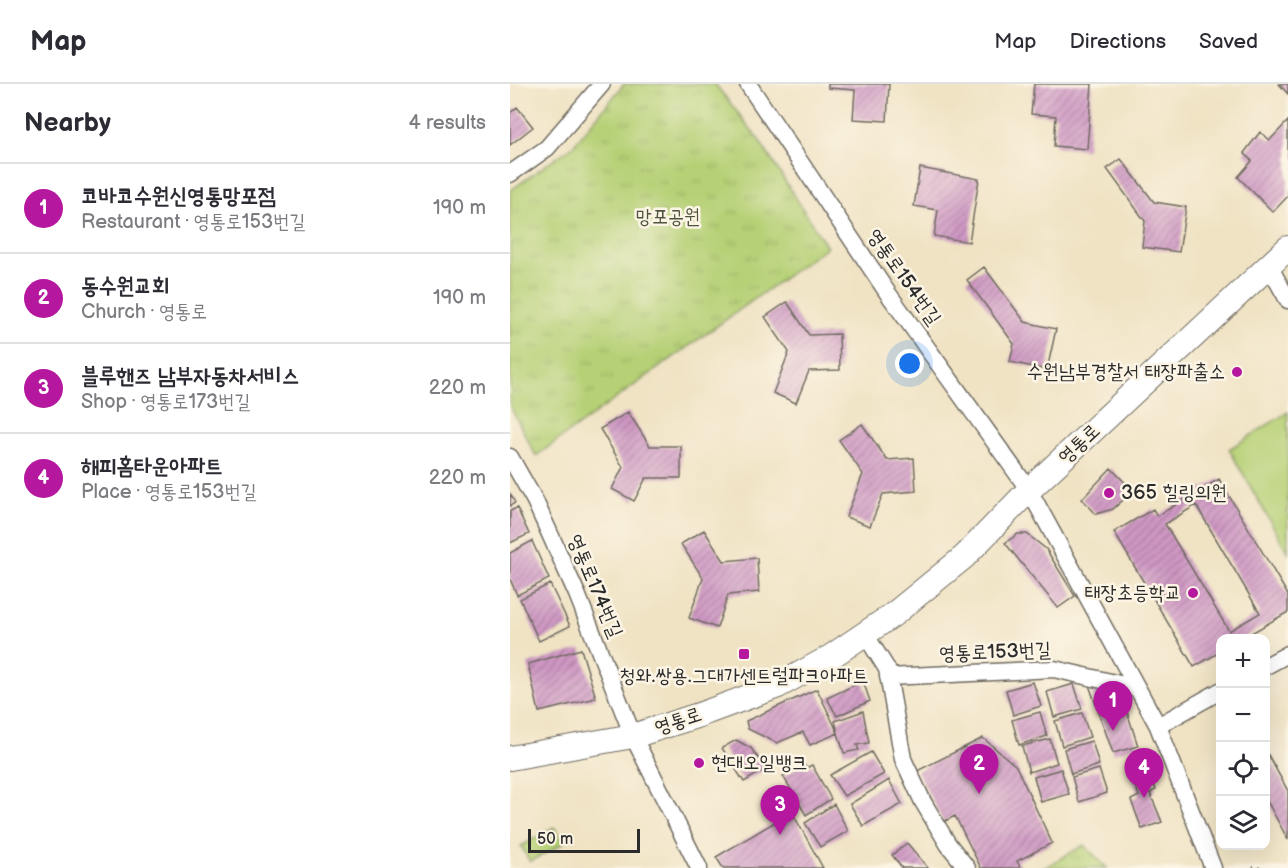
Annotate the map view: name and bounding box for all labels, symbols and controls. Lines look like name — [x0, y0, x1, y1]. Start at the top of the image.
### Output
text: Map — [30, 25, 86, 58]
text: Map — [994, 29, 1037, 54]
text: Directions — [1070, 29, 1166, 54]
text: Saved — [1199, 29, 1258, 54]
text: Nearby — [24, 108, 111, 139]
text: 4 results — [408, 111, 486, 135]
text: 코바코수원신영통망포점 — [81, 183, 276, 210]
text: 1 — [39, 196, 48, 220]
text: 190 m — [433, 196, 486, 220]
park label: 망포공원 — [636, 205, 700, 229]
text: Restaurant · 영통로153번길 — [81, 210, 306, 234]
street label: 영통로154번길 — [862, 224, 946, 330]
text: 동수원교회 — [81, 273, 170, 300]
text: 2 — [38, 286, 49, 310]
text: 190 m — [433, 286, 486, 310]
text: Church · 영통로 — [81, 300, 207, 324]
your location — [895, 349, 924, 378]
place label: 수원남부경찰서 태장파출소 — [1026, 360, 1225, 384]
text: 블루핸즈 남부자동차서비스 — [81, 363, 299, 390]
marker: 수원남부경찰서 태장파출소 — [1230, 365, 1244, 379]
text: 3 — [38, 376, 49, 400]
text: 220 m — [429, 376, 486, 400]
text: Shop · 영통로173번길 — [81, 390, 251, 414]
street label: 영통로 — [1053, 419, 1105, 469]
text: 해피홈타운아파트 — [81, 453, 223, 480]
text: 4 — [38, 466, 49, 490]
text: 220 m — [429, 466, 486, 490]
text: Place · 영통로153번길 — [81, 480, 257, 504]
place label: 365 힐링의원 — [1121, 481, 1227, 505]
marker: 365 힐링의원 — [1102, 486, 1116, 500]
street label: 영통로174번길 — [562, 531, 628, 641]
place label: 태장초등학교 — [1084, 581, 1181, 605]
marker: 태장초등학교 — [1186, 586, 1200, 600]
map controls — [1216, 634, 1270, 850]
button: + — [1216, 634, 1270, 688]
street label: 영통로153번길 — [939, 638, 1051, 666]
marker: 청와.쌍용.그대가센트럴파크아파트 — [737, 647, 751, 661]
place label: 청와.쌍용.그대가센트럴파크아파트 — [619, 664, 869, 688]
pin: 1 — [1094, 682, 1132, 731]
button: − — [1216, 688, 1270, 742]
street label: 영통로 — [651, 702, 705, 740]
button: locate — [1216, 742, 1270, 796]
pin: 2 — [960, 744, 998, 794]
pin: 4 — [1124, 748, 1164, 798]
place label: 현대오일뱅크 — [711, 751, 808, 775]
marker: 현대오일뱅크 — [692, 756, 706, 770]
pin: 3 — [760, 786, 800, 835]
button: layers — [1216, 796, 1270, 850]
scale bar — [528, 826, 640, 854]
text: 50 m — [537, 830, 573, 849]

